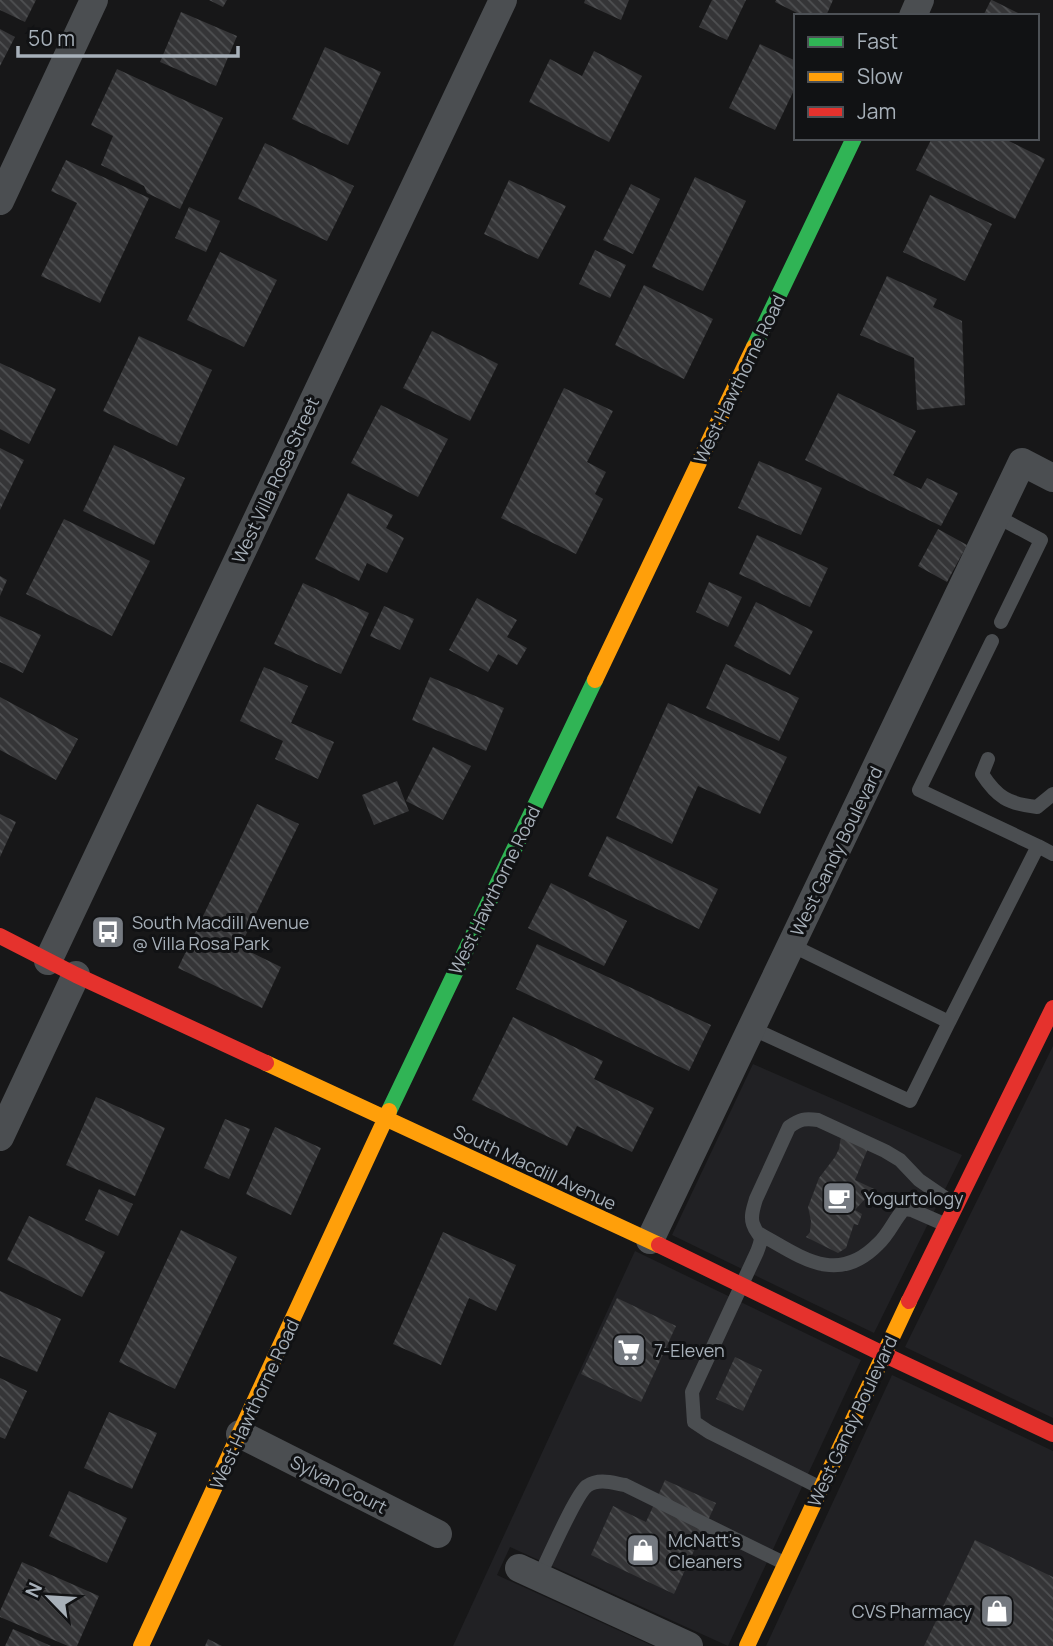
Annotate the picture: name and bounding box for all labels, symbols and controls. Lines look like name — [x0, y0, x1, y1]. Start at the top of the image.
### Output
scale bar — [18, 14, 238, 58]
legend — [794, 14, 1039, 140]
text: 50 m — [28, 24, 75, 52]
text: Fast — [857, 27, 898, 55]
text: Slow — [857, 62, 903, 90]
text: Jam — [857, 97, 896, 125]
street label: West Hawthorne Road — [688, 291, 790, 467]
street label: West Villa Rosa Street — [226, 393, 324, 567]
street label: West Gandy Boulevard — [784, 762, 888, 940]
street label: West Hawthorne Road — [443, 802, 545, 978]
place label: South Macdill Avenue @ Villa Rosa Park — [132, 910, 309, 955]
bus stop icon: South Macdill Avenue @ Villa Rosa Park — [89, 913, 127, 951]
street label: South Macdill Avenue — [450, 1119, 620, 1215]
cafe icon: Yogurtology — [820, 1179, 858, 1217]
place label: Yogurtology — [864, 1186, 964, 1210]
street label: West Hawthorne Road — [204, 1315, 304, 1493]
supermarket icon: 7-Eleven — [610, 1331, 648, 1369]
street label: West Gandy Boulevard — [802, 1332, 902, 1510]
place label: 7-Eleven — [654, 1338, 725, 1362]
street label: Sylvan Court — [287, 1449, 391, 1519]
place label: McNatt's Cleaners — [668, 1528, 742, 1573]
shop icon: McNatt's Cleaners — [624, 1531, 662, 1569]
north arrow — [14, 1562, 84, 1632]
text: N — [19, 1578, 48, 1601]
shop icon: CVS Pharmacy — [978, 1592, 1016, 1630]
place label: CVS Pharmacy — [852, 1599, 972, 1623]

